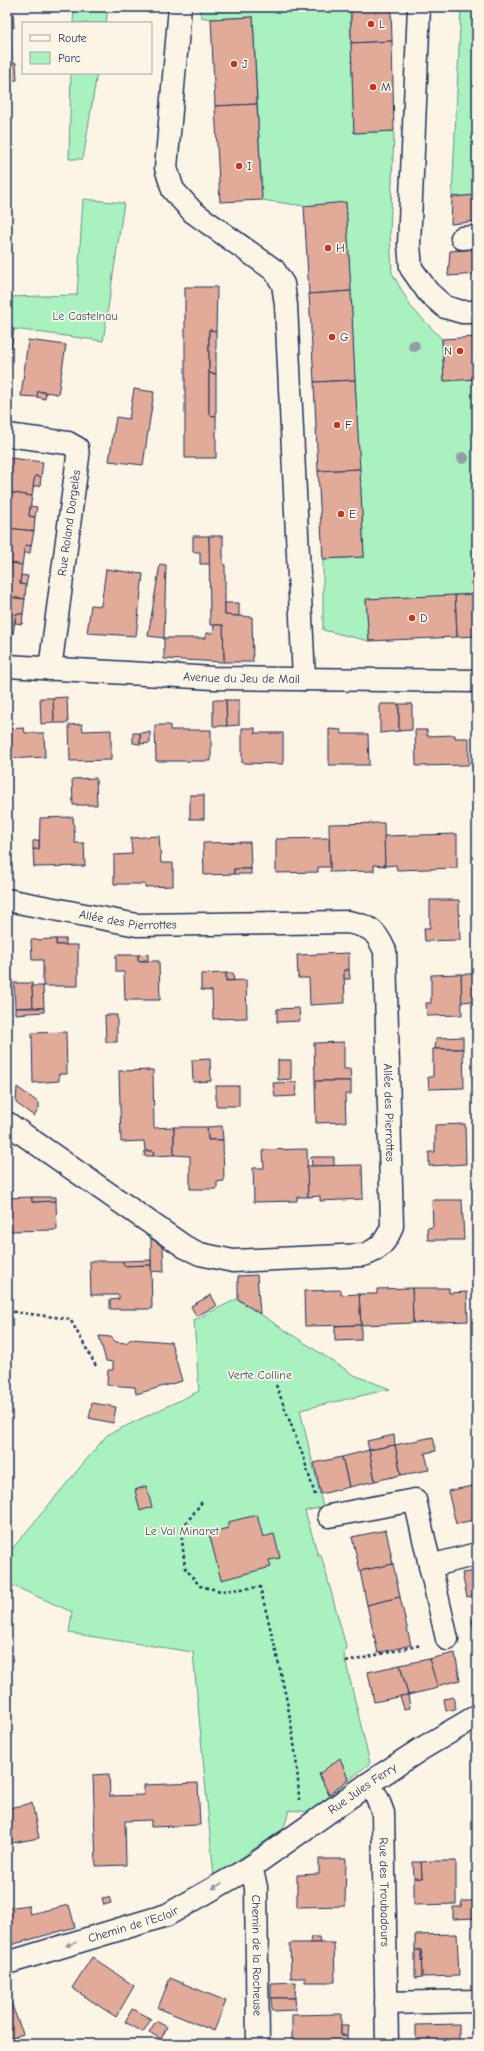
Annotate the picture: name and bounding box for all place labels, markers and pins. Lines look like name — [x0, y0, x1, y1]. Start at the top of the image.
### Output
place label: L — [379, 17, 385, 31]
marker: L — [366, 19, 376, 29]
place label: J — [242, 57, 248, 71]
marker: J — [229, 59, 239, 69]
place label: M — [381, 80, 391, 94]
marker: M — [368, 82, 378, 92]
place label: I — [247, 159, 252, 173]
marker: I — [234, 161, 244, 171]
place label: H — [336, 241, 345, 255]
marker: H — [323, 243, 333, 253]
place label: G — [340, 330, 349, 344]
marker: G — [327, 332, 337, 342]
place label: N — [444, 344, 452, 358]
marker: N — [455, 346, 465, 356]
place label: F — [345, 418, 352, 432]
marker: F — [332, 420, 342, 430]
place label: E — [349, 507, 356, 521]
marker: E — [336, 509, 346, 519]
place label: D — [420, 611, 428, 625]
marker: D — [407, 613, 417, 623]

